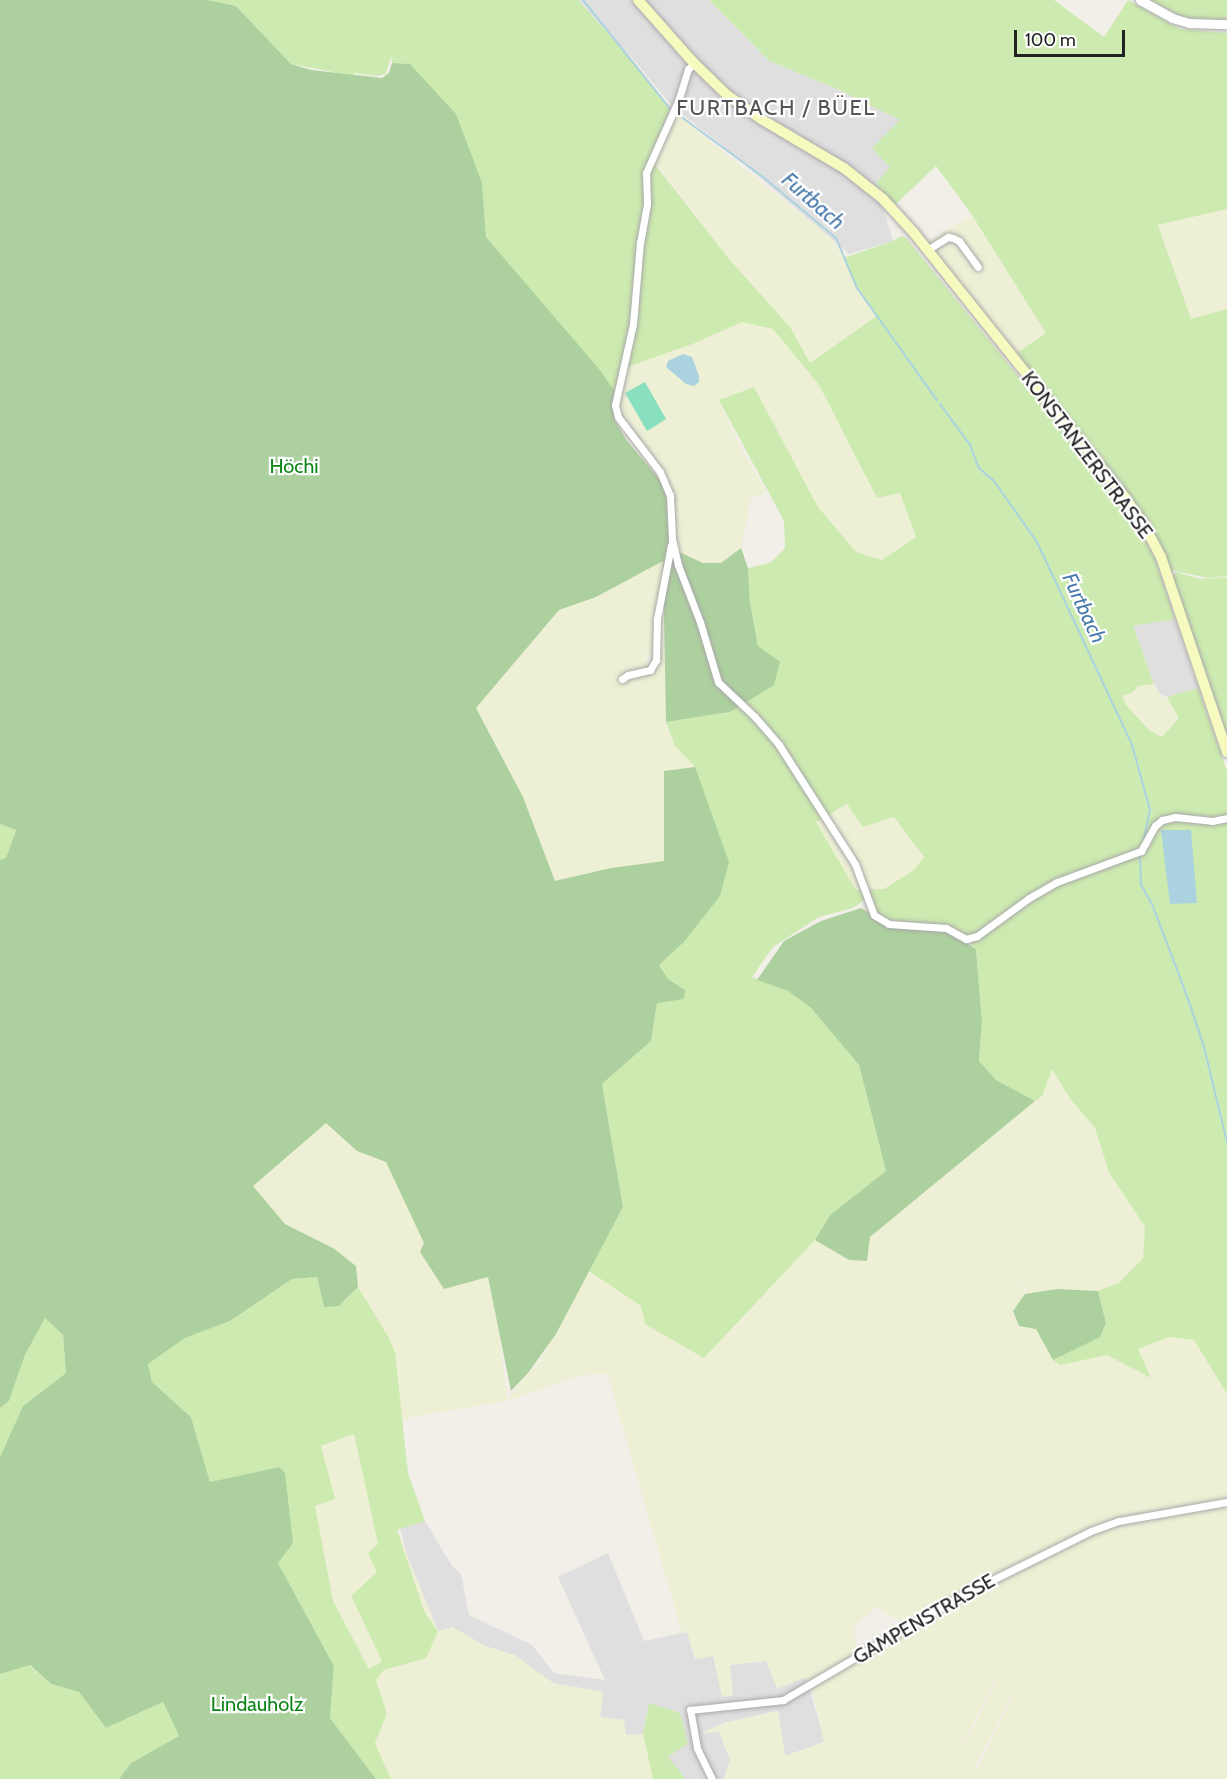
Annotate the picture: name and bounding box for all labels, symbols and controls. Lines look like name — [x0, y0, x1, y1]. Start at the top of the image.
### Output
scale bar — [1017, 18, 1128, 56]
text: 100 m — [1025, 29, 1076, 51]
district label: FURTBACH / BÜEL — [676, 95, 876, 121]
water label: Furtbach — [777, 167, 849, 235]
street label: KONSTANZERSTRASSE — [1016, 367, 1158, 543]
park label: Höchi — [270, 454, 318, 478]
water label: Furtbach — [1057, 569, 1111, 647]
street label: GAMPENSTRASSE — [849, 1569, 999, 1669]
park label: Lindauholz — [211, 1692, 303, 1716]

